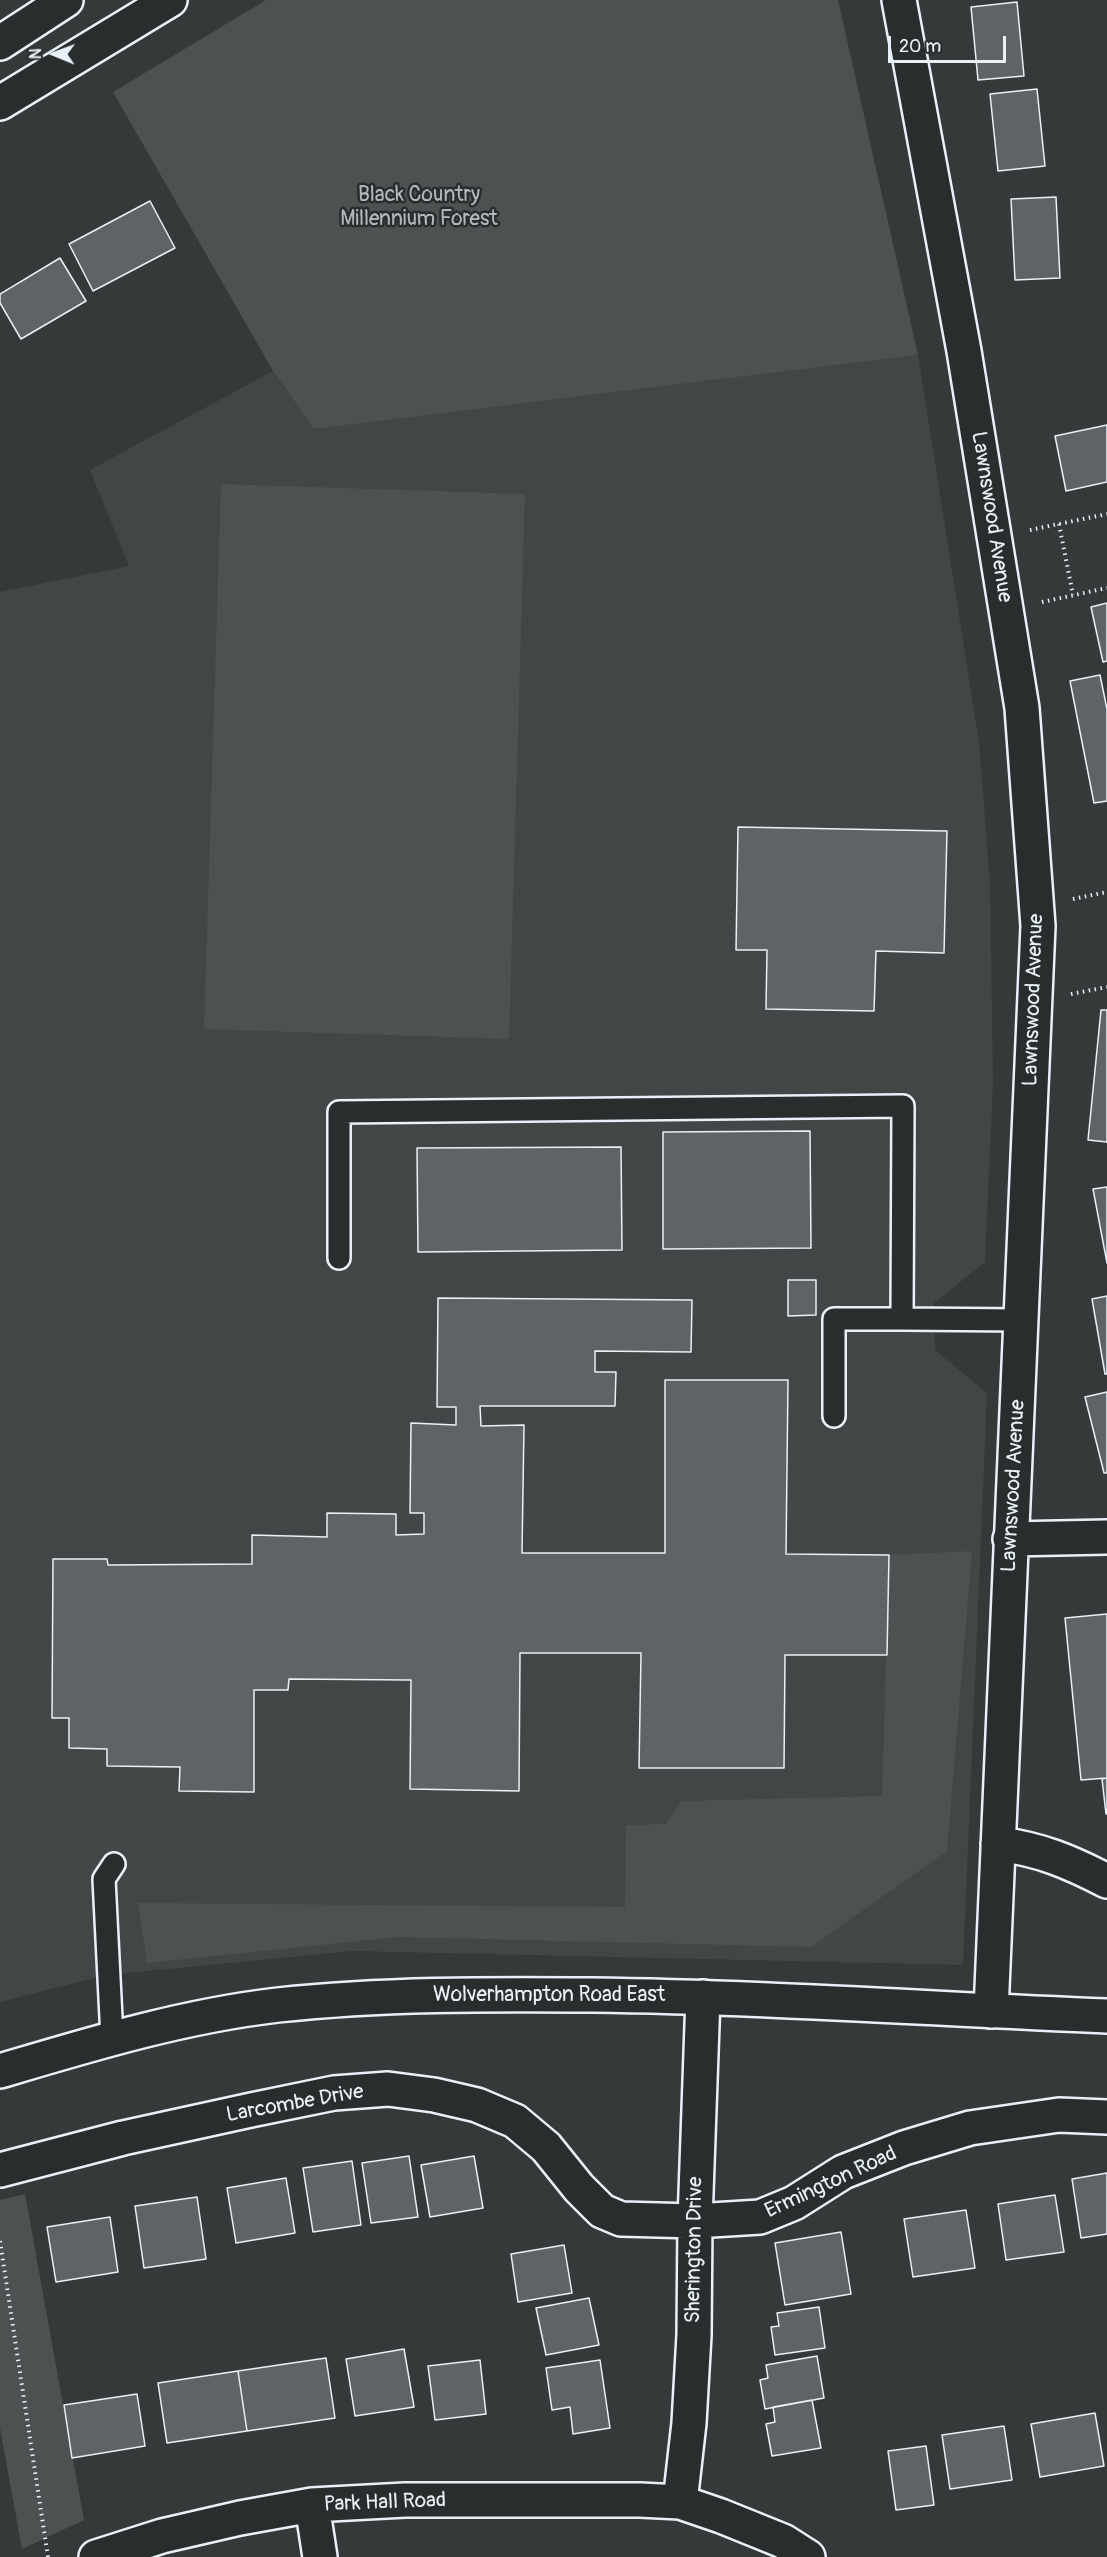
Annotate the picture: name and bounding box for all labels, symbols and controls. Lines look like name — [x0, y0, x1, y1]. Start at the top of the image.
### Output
north arrow — [24, 24, 84, 84]
scale bar — [891, 24, 1010, 62]
text: 20 m — [899, 35, 941, 58]
text: N — [26, 48, 46, 59]
park label: Black Country Millennium Forest — [340, 183, 498, 233]
street label: Lawnswood Avenue — [965, 430, 1017, 604]
street label: Lawnswood Avenue — [1018, 913, 1050, 1087]
street label: Lawnswood Avenue — [997, 1399, 1031, 1573]
street label: Wolverhampton Road East — [433, 1983, 665, 2009]
street label: Larcombe Drive — [224, 2080, 366, 2128]
street label: Ermington Road — [761, 2141, 901, 2225]
street label: Sherington Drive — [681, 2176, 709, 2324]
street label: Park Hall Road — [323, 2488, 447, 2518]

